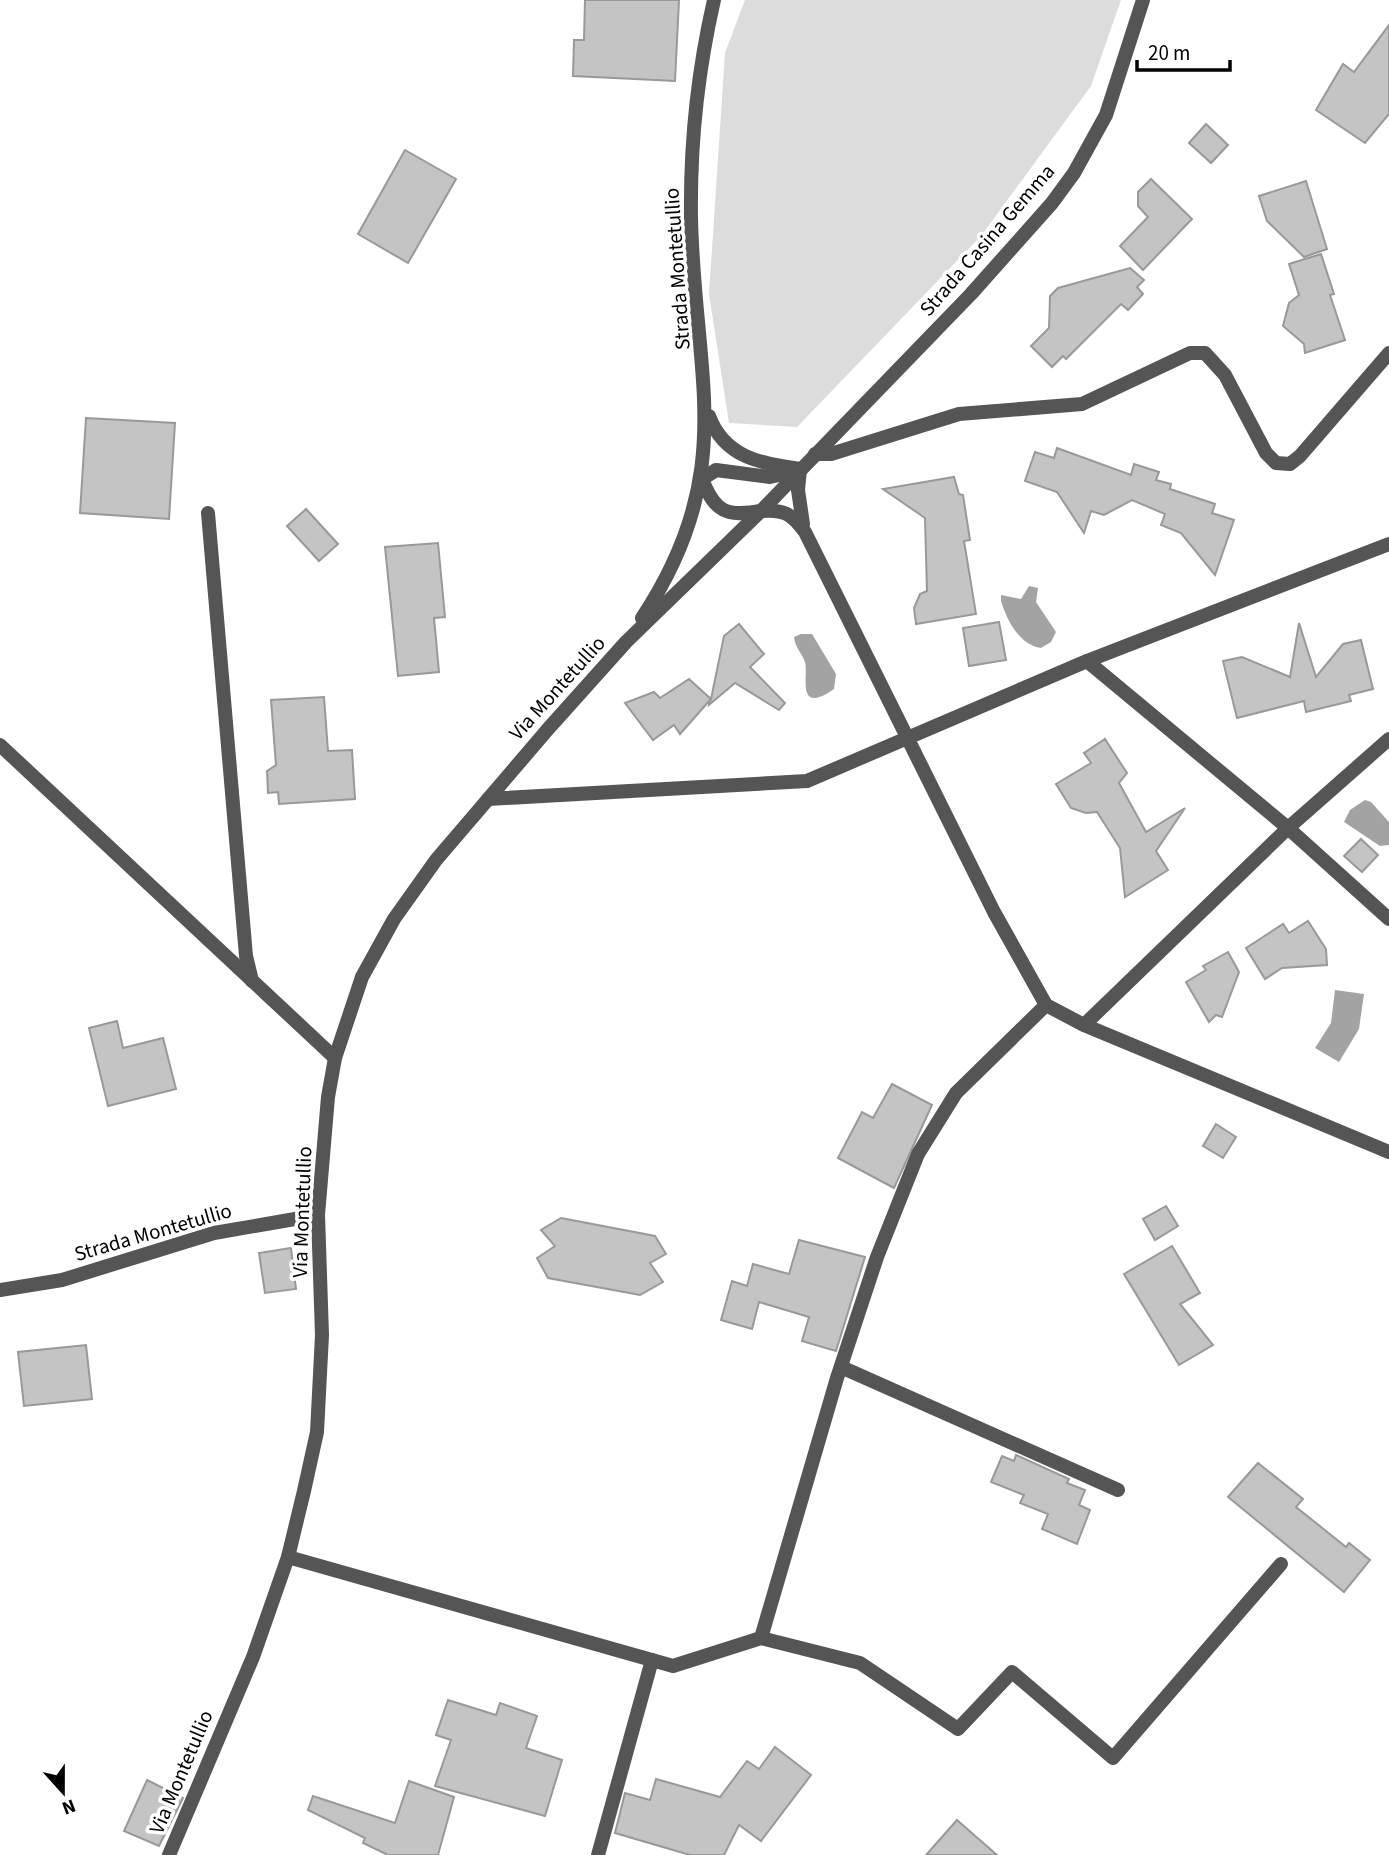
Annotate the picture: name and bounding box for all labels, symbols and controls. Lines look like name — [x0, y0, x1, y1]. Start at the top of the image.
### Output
scale bar — [1137, 28, 1230, 72]
text: 20 m — [1148, 38, 1190, 68]
street label: Strada Casina Gemma — [912, 157, 1062, 323]
street label: Strada Montetullio — [656, 187, 698, 351]
street label: Via Montetullio — [502, 629, 612, 747]
street label: Via Montetullio — [285, 1146, 319, 1278]
street label: Strada Montetullio — [71, 1195, 235, 1269]
street label: Via Montetullio — [141, 1706, 221, 1838]
north arrow — [28, 1757, 98, 1827]
text: N — [58, 1792, 79, 1821]

